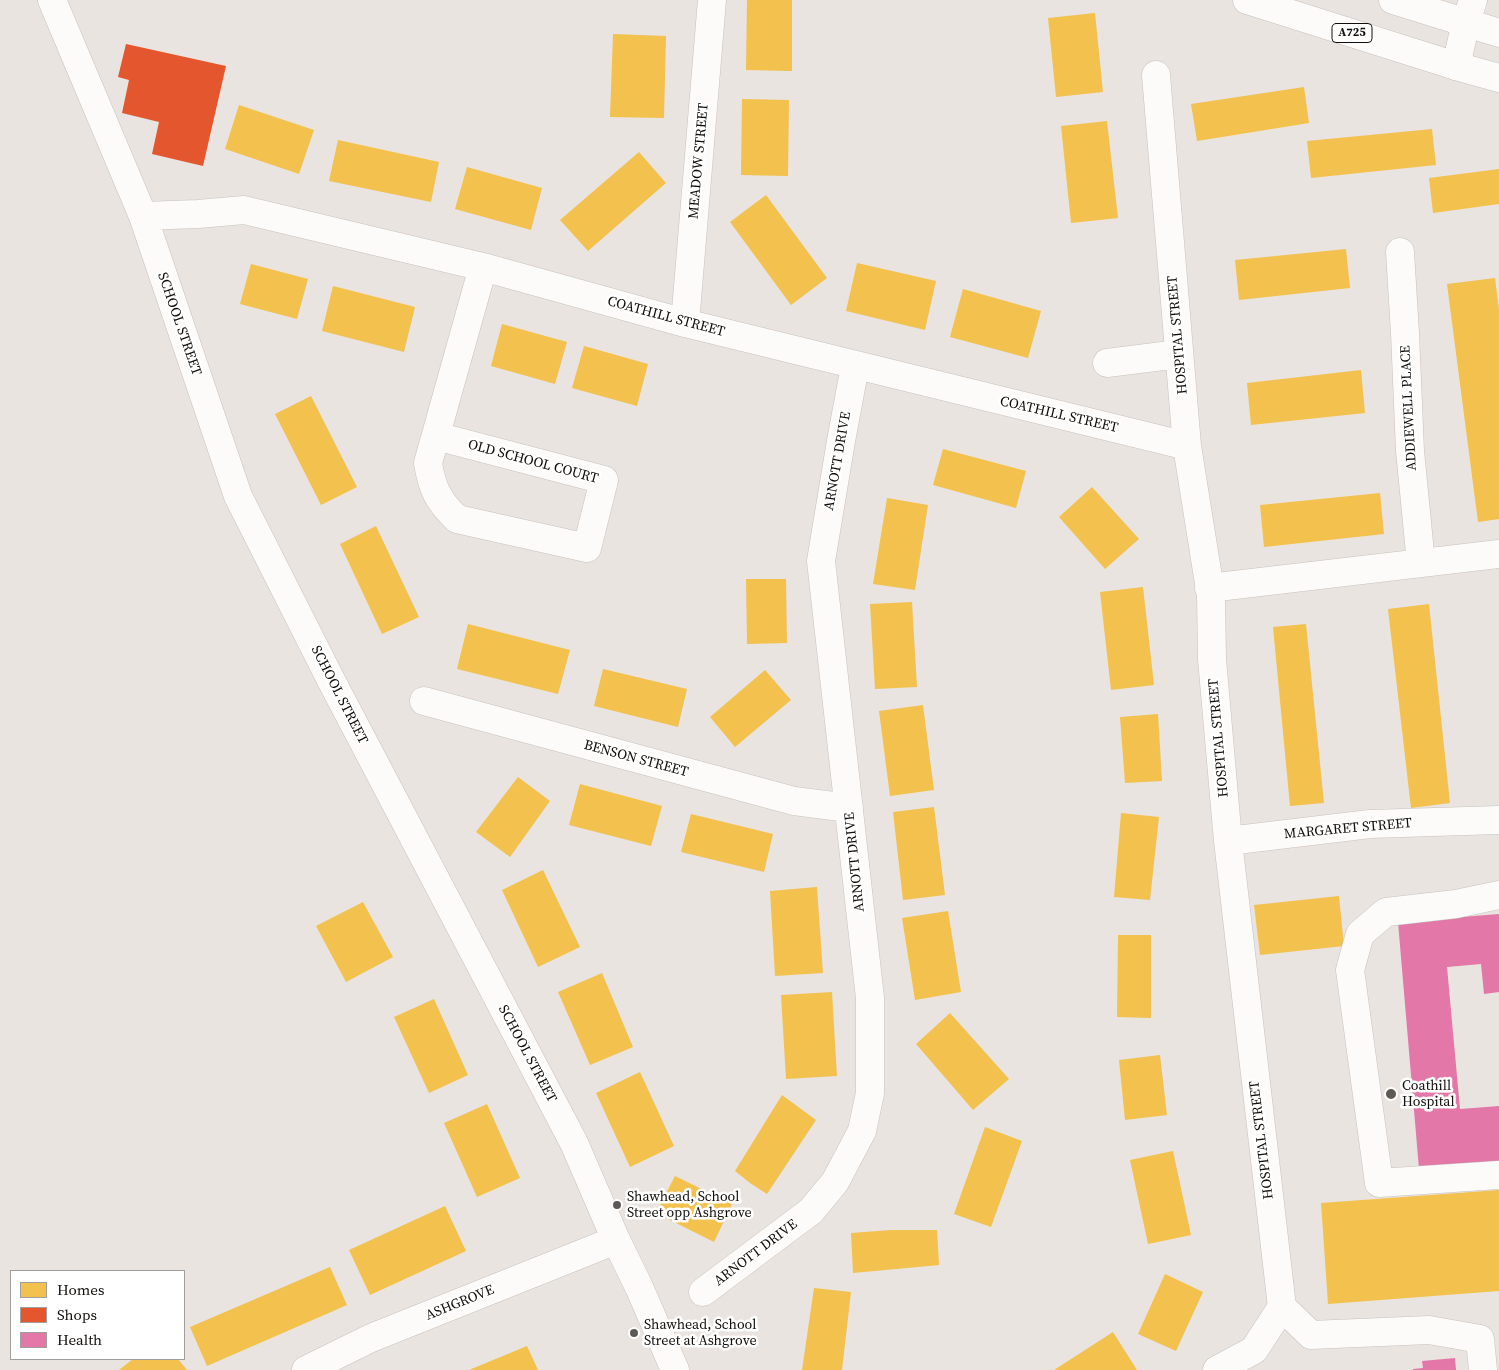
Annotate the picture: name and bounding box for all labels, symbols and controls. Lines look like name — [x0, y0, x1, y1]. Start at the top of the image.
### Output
road number: A725 — [1332, 23, 1372, 42]
street label: MEADOW STREET — [686, 102, 712, 220]
street label: SCHOOL STREET — [154, 270, 204, 378]
street label: HOSPITAL STREET — [1164, 275, 1192, 395]
street label: COATHILL STREET — [605, 293, 727, 341]
street label: ADDIEWELL PLACE — [1397, 345, 1421, 471]
street label: COATHILL STREET — [998, 393, 1120, 437]
street label: ARNOTT DRIVE — [821, 410, 855, 512]
street label: OLD SCHOOL COURT — [466, 437, 600, 487]
street label: SCHOOL STREET — [307, 643, 371, 747]
street label: HOSPITAL STREET — [1205, 678, 1233, 798]
street label: BENSON STREET — [582, 737, 690, 781]
street label: ARNOTT DRIVE — [841, 811, 869, 913]
street label: MARGARET STREET — [1283, 815, 1413, 843]
street label: SCHOOL STREET — [494, 1002, 560, 1106]
place label: Coathill Hospital — [1402, 1078, 1455, 1110]
street label: HOSPITAL STREET — [1246, 1080, 1278, 1200]
marker: Coathill Hospital — [1384, 1087, 1398, 1101]
place label: Shawhead, School Street opp Ashgrove — [627, 1189, 752, 1222]
marker: Shawhead, School Street opp Ashgrove — [611, 1199, 623, 1211]
street label: ARNOTT DRIVE — [711, 1216, 801, 1290]
legend — [10, 1270, 185, 1360]
text: Homes — [57, 1279, 104, 1300]
street label: ASHGROVE — [423, 1282, 497, 1324]
text: Shops — [57, 1304, 97, 1325]
place label: Shawhead, School Street at Ashgrove — [644, 1317, 757, 1350]
marker: Shawhead, School Street at Ashgrove — [628, 1327, 640, 1339]
text: Health — [57, 1329, 102, 1350]

